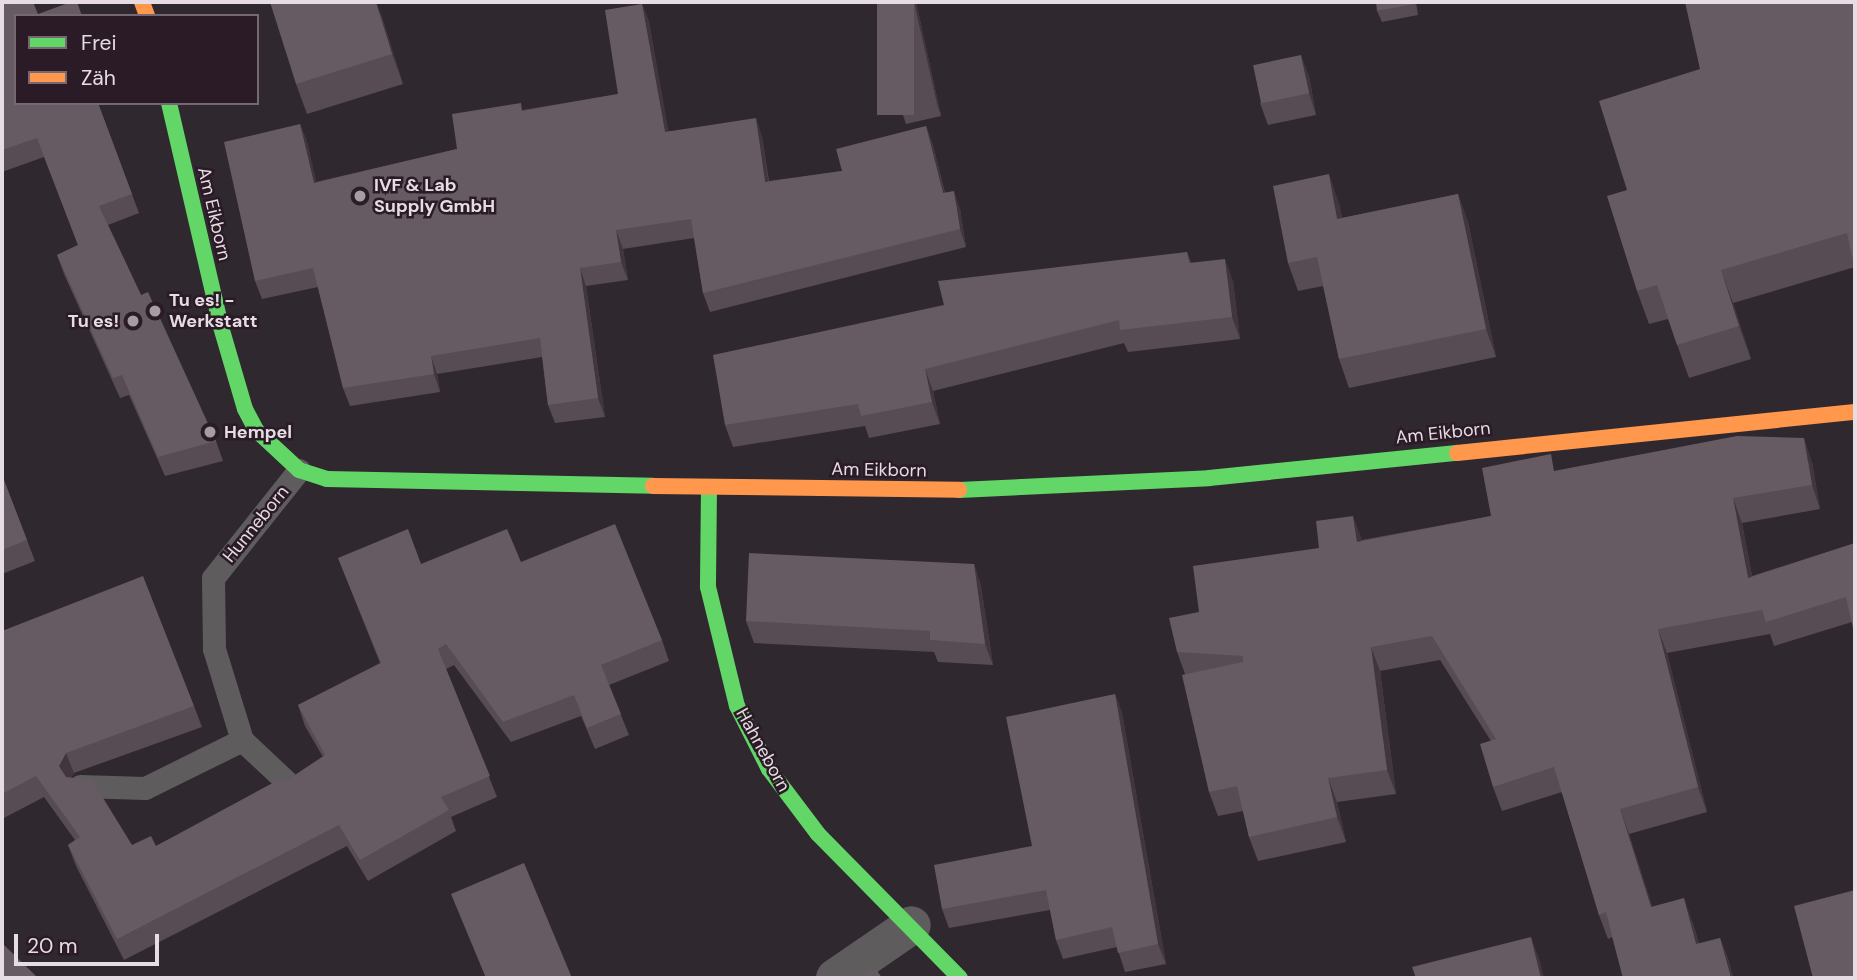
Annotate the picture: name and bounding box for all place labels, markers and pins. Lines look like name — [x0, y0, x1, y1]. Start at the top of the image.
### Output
place label: IVF & Lab Supply GmbH — [374, 175, 495, 218]
marker: IVF & Lab Supply GmbH — [352, 188, 368, 204]
place label: Tu es! - Werkstatt — [169, 290, 258, 332]
marker: Tu es! - Werkstatt — [147, 303, 163, 319]
place label: Tu es! — [68, 310, 119, 332]
marker: Tu es! — [125, 313, 141, 329]
place label: Hempel — [224, 421, 292, 443]
marker: Hempel — [202, 424, 218, 440]

